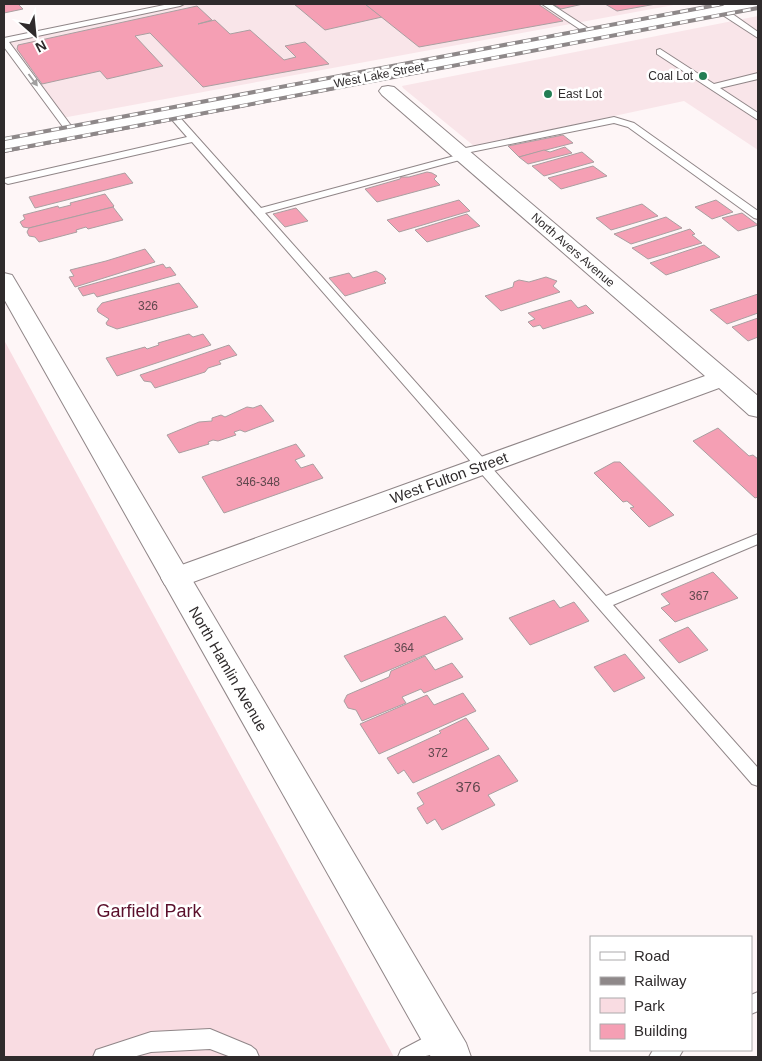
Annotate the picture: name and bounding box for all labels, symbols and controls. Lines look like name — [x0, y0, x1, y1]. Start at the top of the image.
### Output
north arrow — [10, 10, 60, 60]
text: N — [33, 37, 49, 56]
street label: West Lake Street — [333, 59, 426, 91]
place label: Coal Lot — [648, 69, 694, 83]
marker: Coal Lot — [697, 70, 709, 82]
one-way arrow — [28, 73, 38, 87]
place label: East Lot — [558, 87, 603, 101]
marker: East Lot — [542, 88, 554, 100]
street label: North Avers Avenue — [529, 210, 618, 290]
house number: 326 — [138, 299, 158, 313]
street label: West Fulton Street — [388, 448, 511, 507]
house number: 346-348 — [236, 475, 280, 489]
house number: 367 — [689, 589, 709, 603]
street label: North Hamlin Avenue — [186, 603, 271, 734]
house number: 364 — [394, 641, 414, 655]
house number: 372 — [428, 746, 448, 760]
house number: 376 — [455, 778, 481, 795]
park label: Garfield Park — [96, 901, 203, 921]
legend — [590, 936, 752, 1051]
text: Road — [634, 947, 670, 964]
text: Railway — [634, 972, 687, 989]
text: Park — [634, 997, 665, 1014]
text: Building — [634, 1022, 687, 1039]

